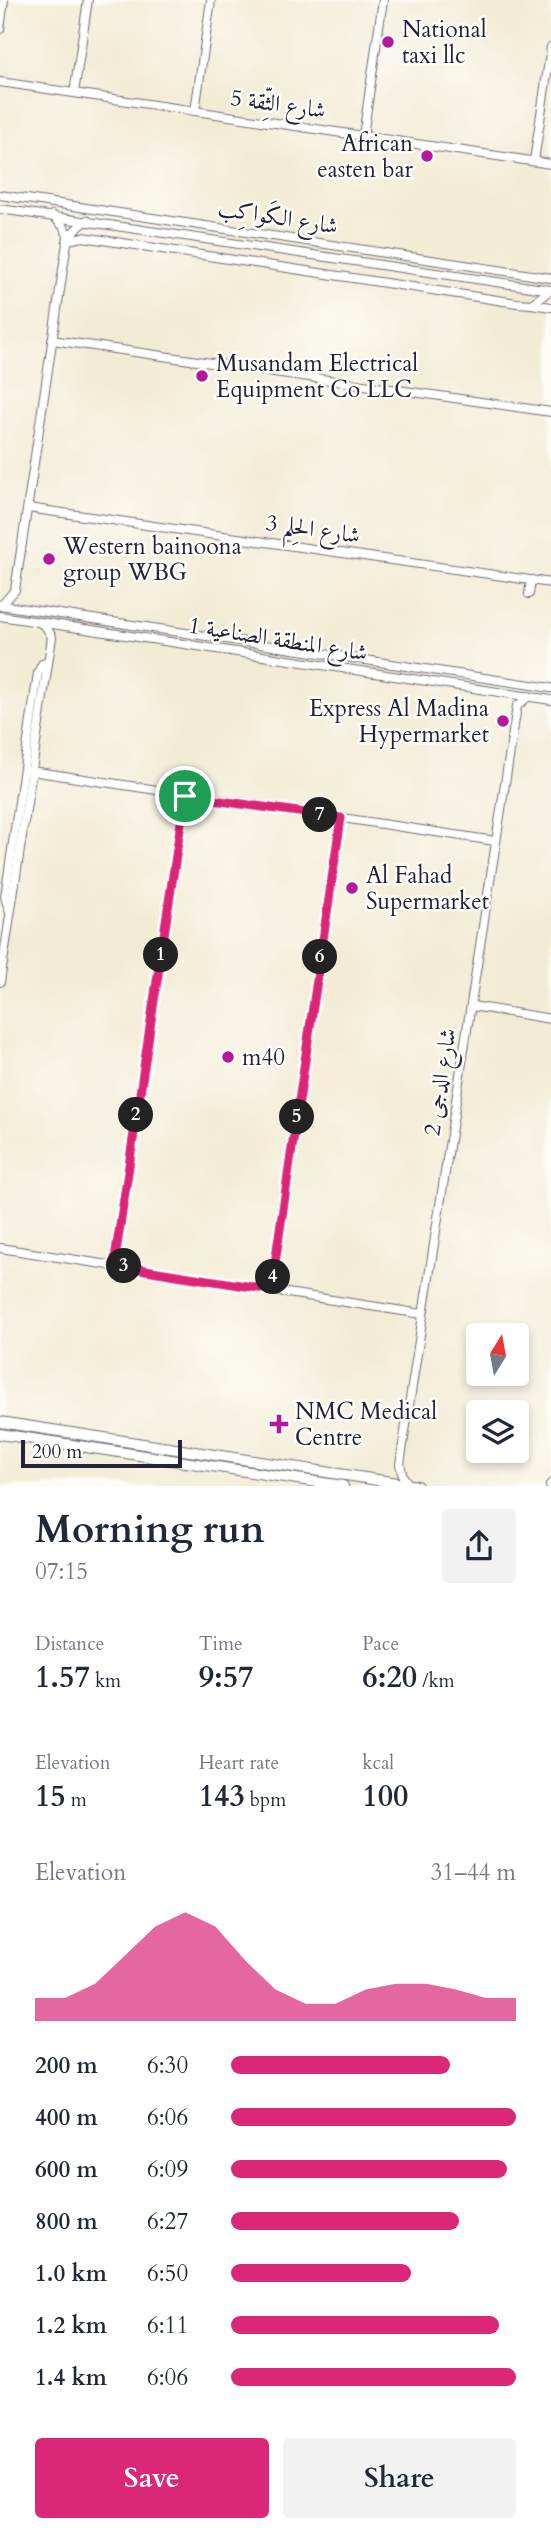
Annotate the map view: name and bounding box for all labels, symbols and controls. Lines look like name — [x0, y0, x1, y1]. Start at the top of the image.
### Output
place label: National taxi llc — [402, 14, 487, 71]
marker: National taxi llc — [380, 34, 396, 50]
street label: شارع الثِّقة 5 — [228, 82, 328, 130]
place label: African easten bar — [317, 128, 414, 185]
marker: African easten bar — [419, 148, 435, 164]
street label: شارع الكَواكِب — [215, 191, 340, 246]
place label: Musandam Electrical Equipment Co LLC — [216, 348, 418, 405]
marker: Musandam Electrical Equipment Co LLC — [194, 368, 210, 384]
street label: شارع الحِلم 3 — [263, 507, 362, 558]
place label: Western bainoona group WBG — [62, 531, 242, 588]
marker: Western bainoona group WBG — [41, 551, 57, 567]
street label: شارع المنطقة الصناعية 1 — [186, 610, 370, 672]
place label: Express Al Madina Hypermarket — [309, 693, 489, 750]
marker: Express Al Madina Hypermarket — [495, 713, 511, 729]
pin — [155, 766, 215, 826]
icon: arrive — [166, 777, 204, 815]
pin: 7 — [302, 798, 338, 832]
text: 7 — [315, 801, 324, 827]
place label: Al Fahad Supermarket — [366, 860, 489, 917]
marker: Al Fahad Supermarket — [344, 880, 360, 896]
pin: 1 — [144, 937, 178, 972]
pin: 6 — [302, 940, 338, 974]
text: 1 — [156, 941, 165, 967]
text: 6 — [315, 943, 324, 969]
street label: شارع الدجى 2 — [416, 1026, 468, 1139]
place label: m40 — [242, 1042, 285, 1073]
marker: m40 — [220, 1049, 236, 1065]
pin: 2 — [118, 1098, 154, 1132]
pin: 5 — [280, 1100, 314, 1134]
text: 2 — [131, 1101, 140, 1127]
text: 5 — [292, 1103, 301, 1129]
pin: 3 — [106, 1248, 142, 1284]
text: 3 — [119, 1252, 128, 1278]
pin: 4 — [256, 1260, 290, 1294]
text: 4 — [268, 1263, 277, 1289]
north arrow — [466, 1323, 528, 1386]
map controls — [466, 1323, 529, 1463]
place label: NMC Medical Centre — [295, 1396, 437, 1453]
button: layers — [466, 1400, 529, 1463]
marker: NMC Medical Centre — [269, 1414, 289, 1434]
scale bar — [21, 1436, 182, 1468]
text: 200 m — [32, 1439, 82, 1465]
text: Morning run — [35, 1504, 265, 1556]
button: share — [442, 1509, 516, 1583]
text: 07:15 — [35, 1556, 88, 1587]
text: Distance — [35, 1631, 104, 1657]
text: Time — [199, 1631, 243, 1657]
text: Pace — [362, 1631, 399, 1657]
text: 1.57 — [35, 1657, 90, 1698]
text: 9:57 — [199, 1657, 253, 1698]
text: 6:20 — [362, 1657, 417, 1698]
text: km — [90, 1668, 121, 1694]
text: /km — [417, 1668, 455, 1694]
text: Elevation — [35, 1750, 110, 1776]
text: Heart rate — [199, 1750, 279, 1776]
text: kcal — [362, 1750, 394, 1776]
text: 15 — [35, 1776, 66, 1817]
text: 143 — [199, 1776, 245, 1817]
text: 100 — [362, 1776, 408, 1817]
text: m — [66, 1787, 87, 1813]
text: bpm — [245, 1787, 286, 1813]
text: Elevation — [35, 1857, 126, 1888]
text: 31–44 m — [431, 1857, 516, 1888]
text: 200 m — [35, 2050, 98, 2081]
text: 6:30 — [147, 2050, 188, 2081]
text: 400 m — [35, 2102, 98, 2133]
text: 6:06 — [147, 2102, 188, 2133]
text: 600 m — [35, 2154, 98, 2185]
text: 6:09 — [147, 2154, 188, 2185]
text: 800 m — [35, 2206, 98, 2237]
text: 6:27 — [147, 2206, 188, 2237]
text: 1.0 km — [35, 2258, 107, 2289]
text: 6:50 — [147, 2258, 188, 2289]
text: 1.2 km — [35, 2310, 107, 2341]
text: 6:11 — [147, 2310, 188, 2341]
text: 1.4 km — [35, 2362, 107, 2393]
text: 6:06 — [147, 2362, 188, 2393]
button: Save — [35, 2438, 269, 2518]
button: Share — [283, 2438, 516, 2518]

